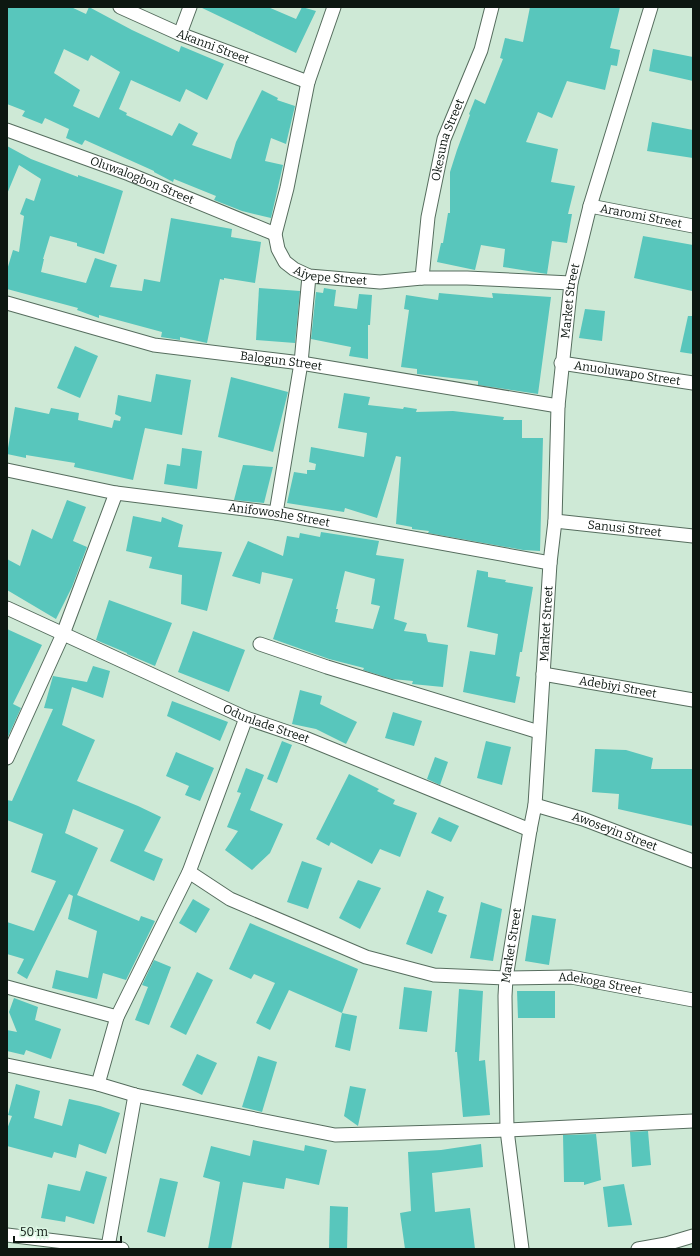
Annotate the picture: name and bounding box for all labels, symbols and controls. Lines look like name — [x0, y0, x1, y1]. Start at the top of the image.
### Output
street label: Akanni Street — [175, 26, 252, 67]
street label: Okesuna Street — [429, 96, 467, 182]
street label: Oluwalogbon Street — [88, 154, 197, 207]
street label: Araromi Street — [599, 201, 684, 231]
street label: Market Street — [558, 261, 583, 339]
street label: Aiyepe Street — [291, 263, 368, 288]
street label: Balogun Street — [239, 349, 324, 374]
street label: Anuoluwapo Street — [573, 358, 682, 388]
street label: Anifowoshe Street — [228, 500, 332, 530]
street label: Sanusi Street — [587, 518, 663, 540]
street label: Market Street — [537, 585, 556, 662]
street label: Adebiyi Street — [578, 673, 658, 701]
street label: Odunlade Street — [221, 701, 312, 746]
street label: Awoseyin Street — [570, 809, 660, 854]
street label: Market Street — [498, 906, 524, 984]
street label: Adekoga Street — [558, 970, 644, 997]
scale bar — [14, 1218, 121, 1244]
text: 50 m — [20, 1225, 49, 1239]

